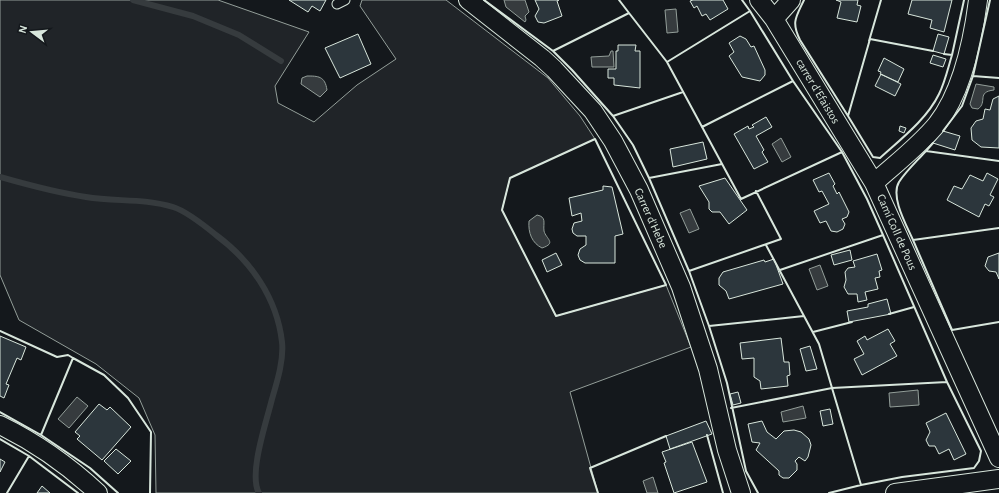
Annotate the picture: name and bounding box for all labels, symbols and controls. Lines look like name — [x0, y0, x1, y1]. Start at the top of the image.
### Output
north arrow — [12, 12, 52, 52]
text: N — [17, 24, 29, 35]
street label: carrer d'Efaistos — [794, 57, 842, 125]
street label: Carrer d'Hebe — [632, 186, 670, 250]
street label: Camí Coll de Pous — [875, 192, 919, 272]

